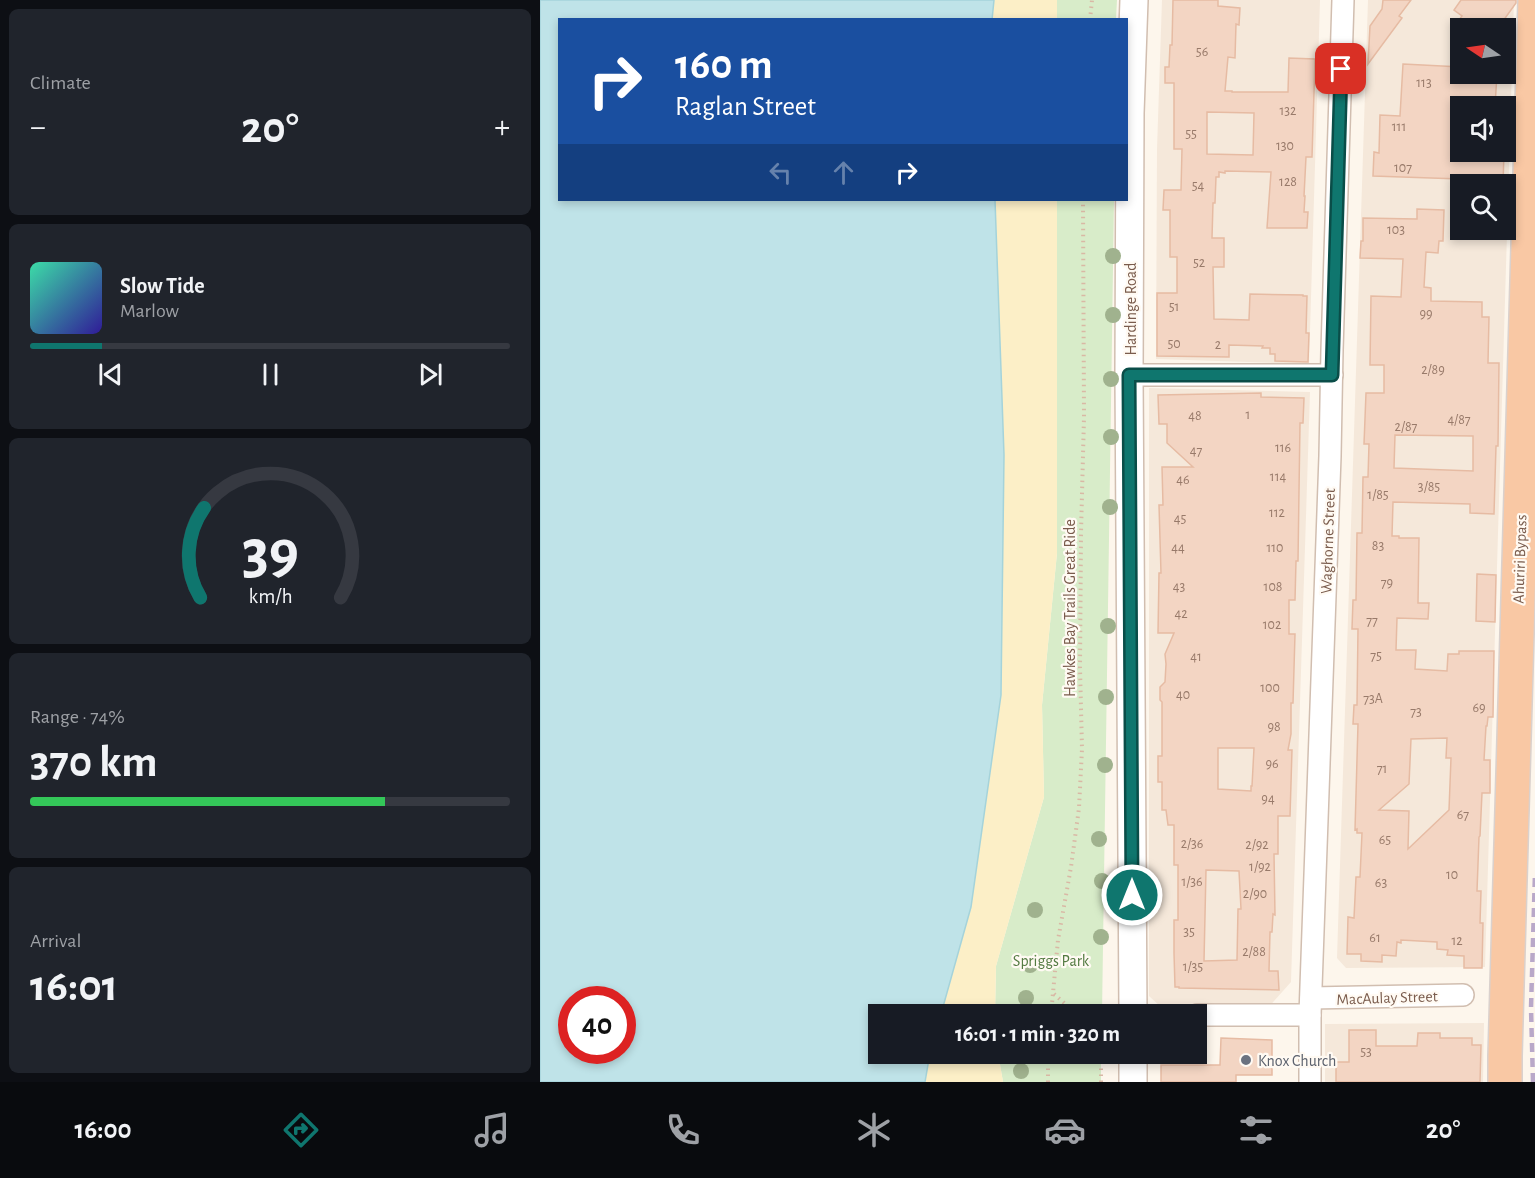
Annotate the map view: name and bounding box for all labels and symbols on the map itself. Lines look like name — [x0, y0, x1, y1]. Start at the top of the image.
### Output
north arrow — [1450, 18, 1516, 84]
pin — [1315, 43, 1366, 94]
house number: 56 — [1196, 45, 1208, 59]
house number: 113 — [1416, 76, 1432, 90]
house number: 132 — [1280, 104, 1296, 118]
house number: 111 — [1392, 120, 1406, 134]
house number: 55 — [1185, 127, 1197, 141]
house number: 130 — [1276, 139, 1294, 153]
house number: 107 — [1394, 161, 1412, 175]
house number: 128 — [1279, 175, 1297, 189]
house number: 54 — [1192, 179, 1205, 193]
house number: 103 — [1387, 223, 1405, 237]
house number: 52 — [1193, 256, 1205, 270]
street label: Hardinge Road — [1123, 262, 1139, 356]
house number: 51 — [1169, 300, 1179, 314]
house number: 99 — [1419, 307, 1433, 321]
house number: 50 — [1167, 337, 1181, 351]
house number: 2 — [1215, 338, 1221, 352]
house number: 2/89 — [1421, 363, 1445, 377]
house number: 1 — [1246, 408, 1250, 422]
house number: 48 — [1188, 409, 1202, 423]
house number: 4/87 — [1447, 413, 1471, 427]
house number: 2/87 — [1395, 420, 1418, 434]
house number: 116 — [1275, 441, 1291, 455]
house number: 47 — [1190, 444, 1202, 458]
house number: 114 — [1270, 470, 1286, 484]
house number: 46 — [1176, 473, 1190, 487]
house number: 3/85 — [1418, 480, 1440, 494]
street label: Waghorne Street — [1318, 488, 1338, 594]
house number: 1/85 — [1367, 488, 1389, 502]
house number: 112 — [1269, 506, 1285, 520]
house number: 45 — [1174, 512, 1186, 526]
street label: Ahuriri Bypass — [1510, 514, 1531, 604]
street label: Hawkes Bay Trails Great Ride — [1062, 519, 1079, 697]
house number: 83 — [1372, 539, 1384, 553]
house number: 44 — [1171, 541, 1185, 555]
house number: 110 — [1266, 541, 1284, 555]
house number: 79 — [1381, 576, 1393, 590]
house number: 43 — [1173, 580, 1185, 594]
house number: 108 — [1264, 580, 1282, 594]
house number: 42 — [1174, 607, 1188, 621]
house number: 77 — [1366, 614, 1378, 628]
house number: 102 — [1263, 618, 1281, 632]
house number: 75 — [1370, 649, 1382, 663]
house number: 41 — [1190, 650, 1202, 664]
house number: 100 — [1260, 681, 1280, 695]
house number: 40 — [1176, 688, 1190, 702]
house number: 73A — [1363, 692, 1383, 706]
house number: 69 — [1472, 701, 1486, 715]
house number: 73 — [1410, 705, 1422, 719]
house number: 98 — [1267, 720, 1281, 734]
house number: 96 — [1265, 757, 1279, 771]
house number: 71 — [1377, 762, 1387, 776]
house number: 94 — [1261, 792, 1275, 806]
house number: 67 — [1457, 808, 1469, 822]
house number: 65 — [1379, 833, 1391, 847]
house number: 2/36 — [1181, 837, 1203, 851]
house number: 2/92 — [1245, 838, 1269, 852]
house number: 1/92 — [1249, 860, 1271, 874]
position arrow — [1100, 863, 1164, 927]
house number: 10 — [1446, 868, 1458, 882]
house number: 1/36 — [1181, 875, 1203, 889]
house number: 63 — [1375, 876, 1387, 890]
house number: 2/90 — [1243, 887, 1267, 901]
house number: 35 — [1183, 925, 1195, 939]
house number: 61 — [1369, 931, 1381, 945]
house number: 12 — [1451, 934, 1463, 948]
house number: 2/88 — [1242, 945, 1266, 959]
park label: Spriggs Park — [1013, 953, 1090, 969]
house number: 1/35 — [1183, 960, 1203, 974]
speed limit sign: 40 — [558, 986, 636, 1064]
street label: MacAulay Street — [1336, 988, 1438, 1009]
house number: 53 — [1360, 1045, 1372, 1059]
marker: Knox Church — [1239, 1053, 1253, 1067]
place label: Knox Church — [1258, 1053, 1336, 1069]

